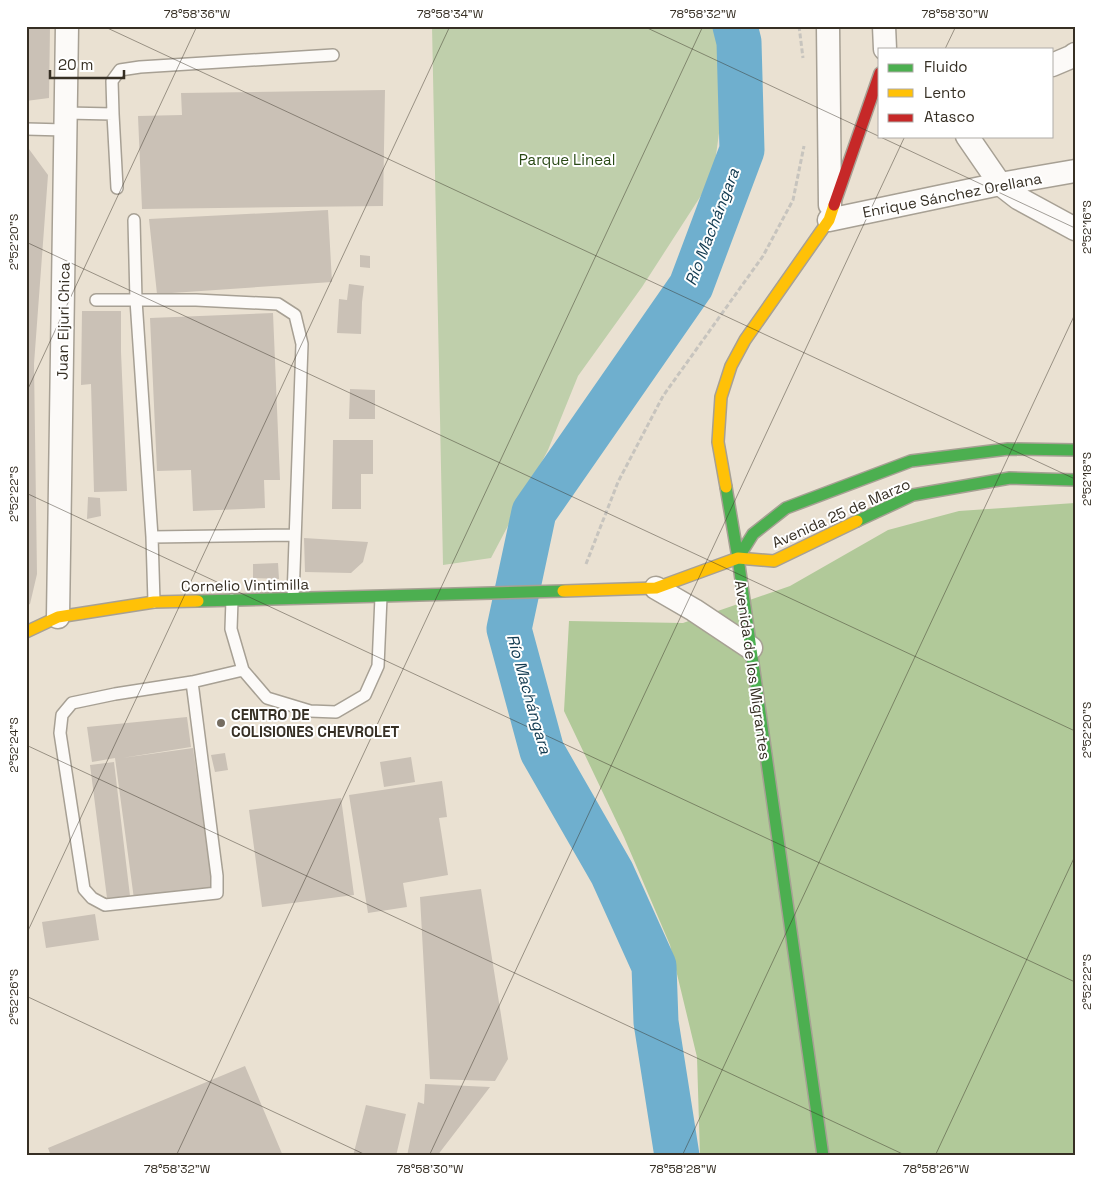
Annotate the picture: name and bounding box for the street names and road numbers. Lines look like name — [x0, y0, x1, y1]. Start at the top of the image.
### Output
street label: Enrique Sánchez Orellana — [861, 168, 1044, 222]
street label: Juan Eljuri Chica — [52, 262, 74, 380]
street label: Avenida 25 de Marzo — [769, 474, 913, 552]
street label: Cornelio Vintimilla — [181, 574, 310, 596]
street label: Avenida de los Migrantes — [731, 579, 775, 761]

